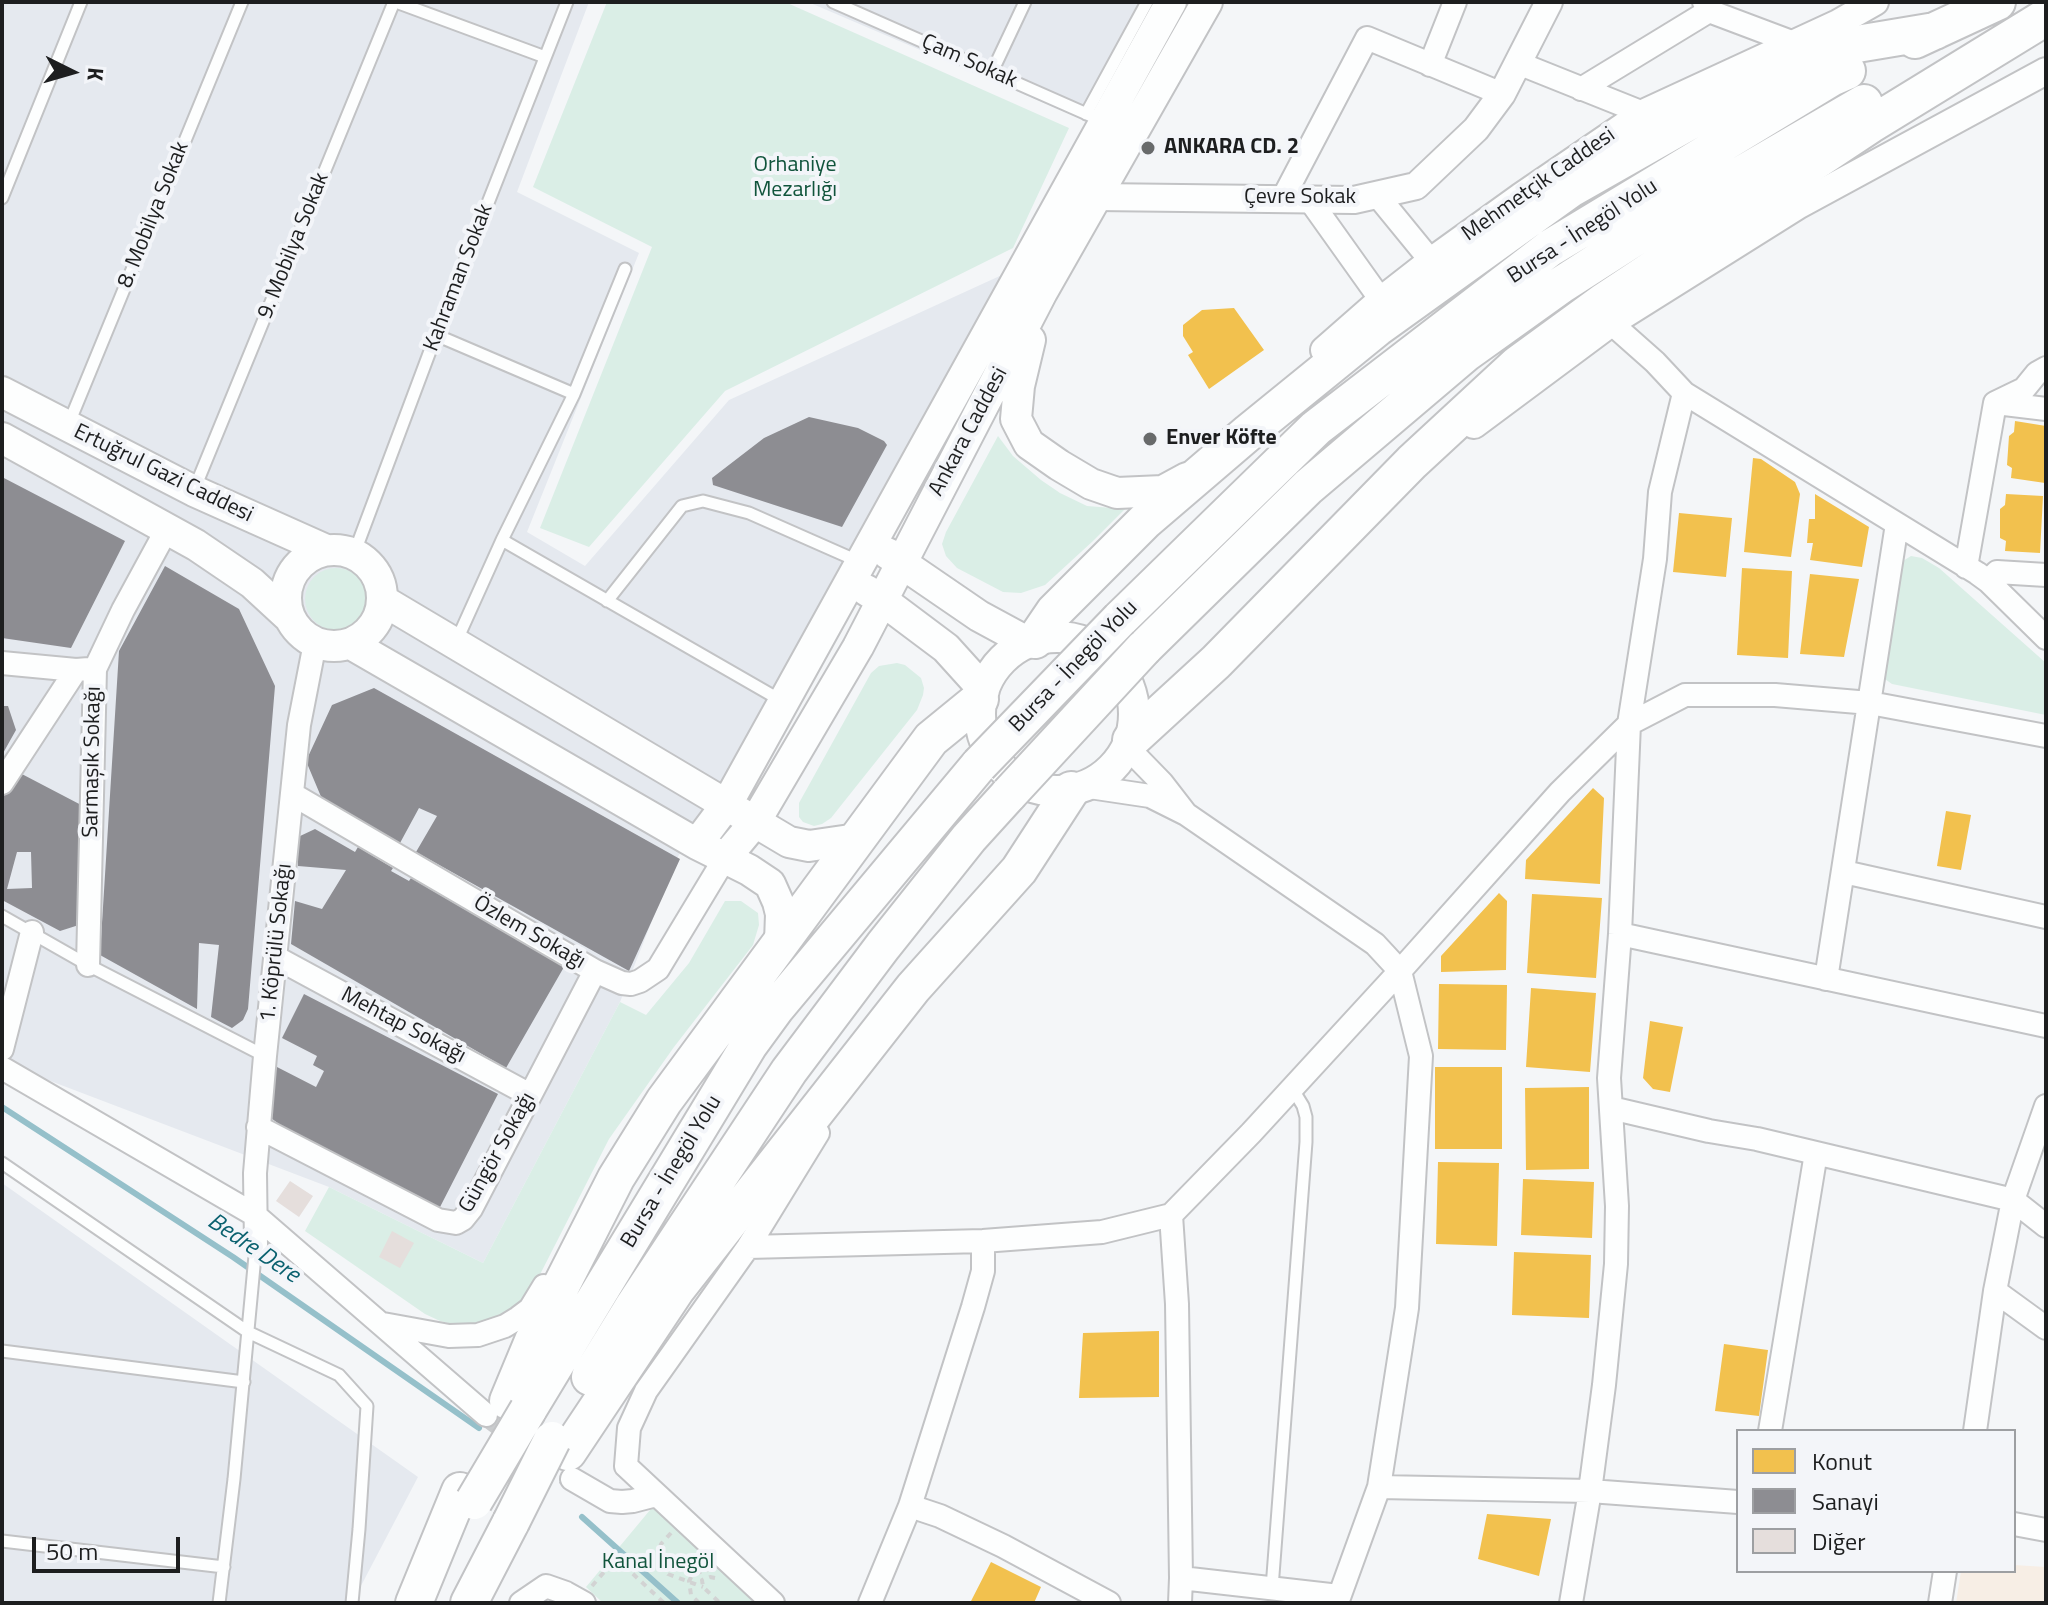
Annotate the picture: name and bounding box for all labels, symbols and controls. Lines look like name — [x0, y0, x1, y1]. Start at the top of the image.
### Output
street label: Çam Sokak — [917, 29, 1021, 95]
north arrow — [32, 32, 112, 112]
text: K — [78, 66, 113, 82]
street label: Mehmetçik Caddesi — [1457, 122, 1621, 248]
place label: ANKARA CD. 2 — [1164, 135, 1299, 161]
street label: 8. Mobilya Sokak — [113, 138, 195, 292]
marker: ANKARA CD. 2 — [1139, 139, 1157, 157]
park label: Orhaniye Mezarlığı — [753, 153, 837, 204]
street label: 9. Mobilya Sokak — [253, 169, 335, 323]
street label: Bursa - İnegöl Yolu — [1503, 174, 1663, 290]
street label: Çevre Sokak — [1244, 185, 1356, 211]
street label: Kahraman Sokak — [419, 201, 499, 355]
street label: Ankara Caddesi — [924, 363, 1014, 501]
street label: Ertuğrul Gazi Caddesi — [69, 419, 257, 529]
place label: Enver Köfte — [1166, 426, 1277, 452]
marker: Enver Köfte — [1141, 430, 1159, 448]
street label: Bursa - İnegöl Yolu — [1004, 596, 1144, 738]
street label: Sarmaşık Sokağı — [78, 686, 108, 838]
street label: 1. Köprülü Sokağı — [256, 862, 298, 1024]
street label: Özlem Sokağı — [468, 890, 590, 976]
street label: Mehtap Sokağı — [336, 982, 470, 1070]
street label: Güngör Sokağı — [454, 1088, 542, 1218]
street label: Bursa - İnegöl Yolu — [616, 1091, 728, 1253]
water label: Bedre Dere — [202, 1208, 304, 1290]
legend — [1736, 1429, 2016, 1573]
text: Konut — [1812, 1443, 1872, 1479]
text: Sanayi — [1812, 1483, 1879, 1519]
scale bar — [36, 1521, 184, 1571]
text: Diğer — [1812, 1523, 1866, 1559]
text: 50 m — [46, 1533, 98, 1569]
park label: Kanal İnegöl — [602, 1550, 714, 1576]

